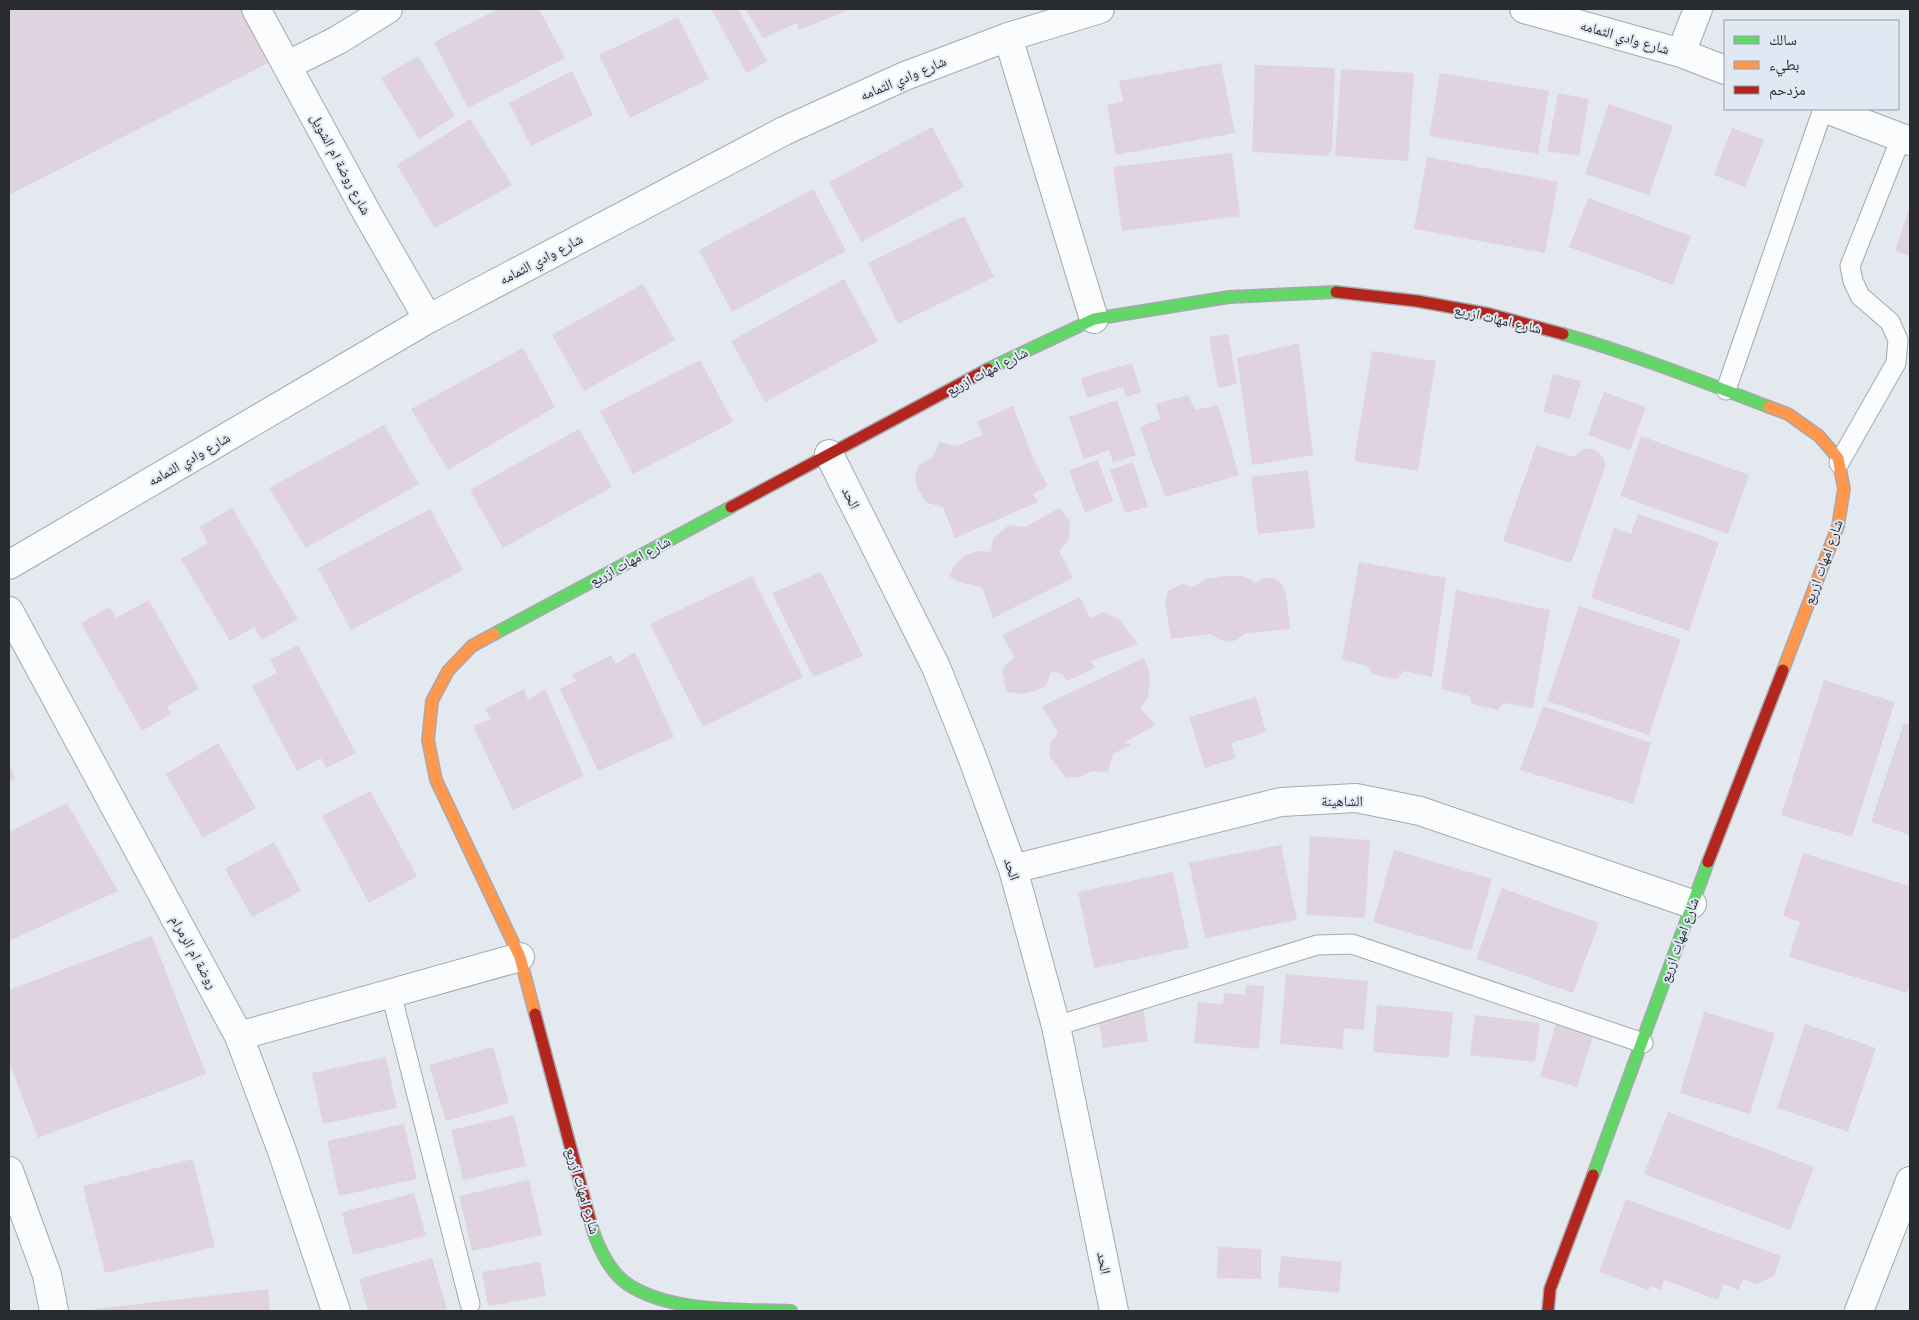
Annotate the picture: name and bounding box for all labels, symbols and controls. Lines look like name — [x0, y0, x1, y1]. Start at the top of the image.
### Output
street label: شارع وادي الثمامه — [1578, 17, 1671, 61]
legend — [1724, 20, 1899, 110]
text: سالك — [1769, 31, 1797, 49]
street label: شارع وادي الثمامه — [858, 53, 950, 107]
text: بطيء — [1769, 56, 1799, 77]
text: مزدحم — [1769, 81, 1806, 100]
street label: شارع روضة ام الشويل — [306, 111, 374, 218]
street label: شارع وادي الثمامه — [497, 230, 587, 291]
street label: شارع امهات ازريع — [1452, 301, 1543, 339]
street label: شارع امهات ازريع — [944, 344, 1031, 400]
street label: شارع وادي الثمامه — [145, 429, 235, 492]
street label: الحد — [838, 484, 863, 512]
street label: شارع امهات ازريع — [1800, 517, 1848, 607]
street label: شارع امهات ازريع — [587, 533, 674, 591]
street label: الشاهينة — [1321, 793, 1363, 810]
street label: الحد — [1000, 856, 1023, 882]
street label: شارع امهات ازريع — [1656, 895, 1704, 985]
street label: روضة ام الرمرام — [166, 913, 221, 992]
street label: شارع امهات ازريع — [561, 1146, 603, 1237]
street label: الحد — [1093, 1251, 1114, 1276]

